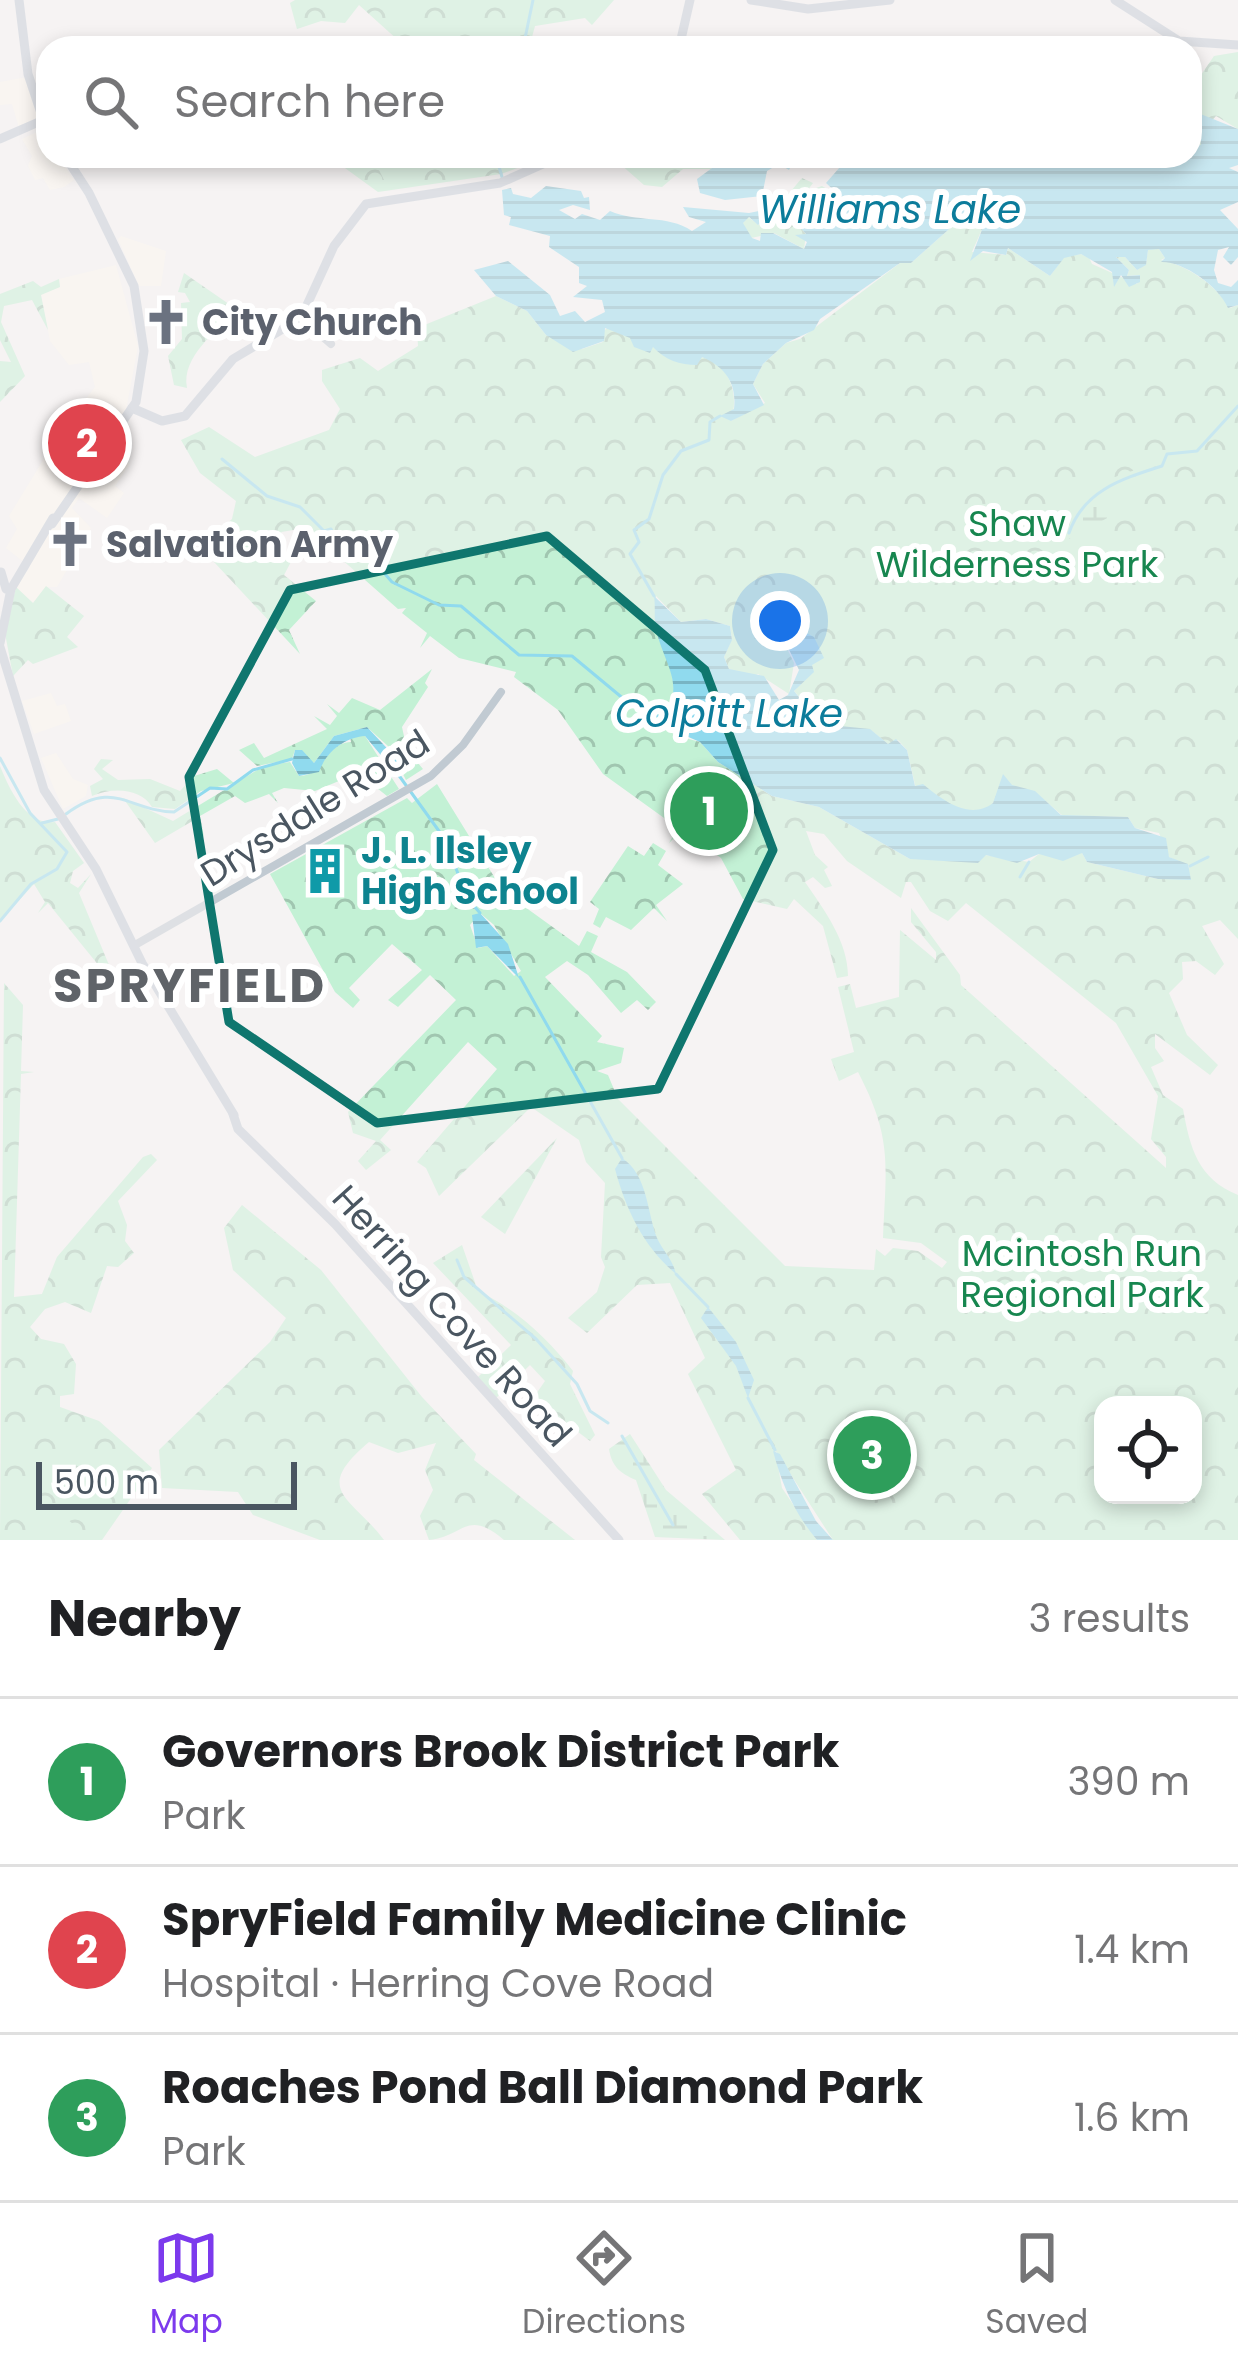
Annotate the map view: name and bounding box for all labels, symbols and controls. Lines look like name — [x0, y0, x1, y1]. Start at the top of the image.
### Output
search box — [36, 36, 1202, 168]
icon: search — [78, 69, 144, 135]
text: Search here — [174, 70, 445, 133]
water label: Williams Lake — [759, 182, 1021, 237]
church icon: City Church — [141, 297, 191, 347]
place label: City Church — [202, 297, 422, 348]
pin: 2 — [48, 398, 126, 488]
park label: Shaw Wilderness Park — [876, 498, 1159, 590]
church icon: Salvation Army — [45, 519, 95, 569]
place label: Salvation Army — [106, 519, 393, 570]
your location — [750, 591, 810, 651]
water label: Colpitt Lake — [615, 686, 843, 741]
street label: Drysdale Road — [191, 717, 439, 899]
pin: 1 — [670, 766, 748, 856]
place label: J. L. Ilsley High School — [361, 825, 579, 917]
building icon: J. L. Ilsley High School — [300, 846, 350, 896]
district label: SPRYFIELD — [53, 952, 327, 1019]
street label: Herring Cove Road — [320, 1174, 584, 1458]
park label: Mcintosh Run Regional Park — [960, 1228, 1204, 1320]
map controls — [1094, 1396, 1202, 1504]
button: locate — [1094, 1396, 1202, 1504]
pin: 3 — [833, 1410, 911, 1500]
scale bar — [36, 1456, 297, 1509]
text: 500 m — [54, 1459, 159, 1506]
text: Nearby — [48, 1582, 241, 1654]
text: 3 results — [1028, 1591, 1190, 1646]
text: Governors Brook District Park — [162, 1720, 839, 1783]
text: 1 — [80, 1754, 94, 1809]
text: 390 m — [1067, 1754, 1190, 1809]
text: Park — [162, 1788, 246, 1843]
text: SpryField Family Medicine Clinic — [162, 1888, 907, 1951]
text: 2 — [76, 1922, 98, 1977]
text: 1.4 km — [1074, 1922, 1190, 1977]
text: Hospital · Herring Cove Road — [162, 1956, 714, 2011]
text: Roaches Pond Ball Diamond Park — [162, 2056, 923, 2119]
text: 3 — [75, 2090, 99, 2145]
text: 1.6 km — [1074, 2090, 1190, 2145]
text: Park — [162, 2124, 246, 2179]
tab: Map — [150, 2225, 223, 2347]
tab: Directions — [522, 2225, 686, 2347]
tab: Saved — [985, 2225, 1088, 2347]

